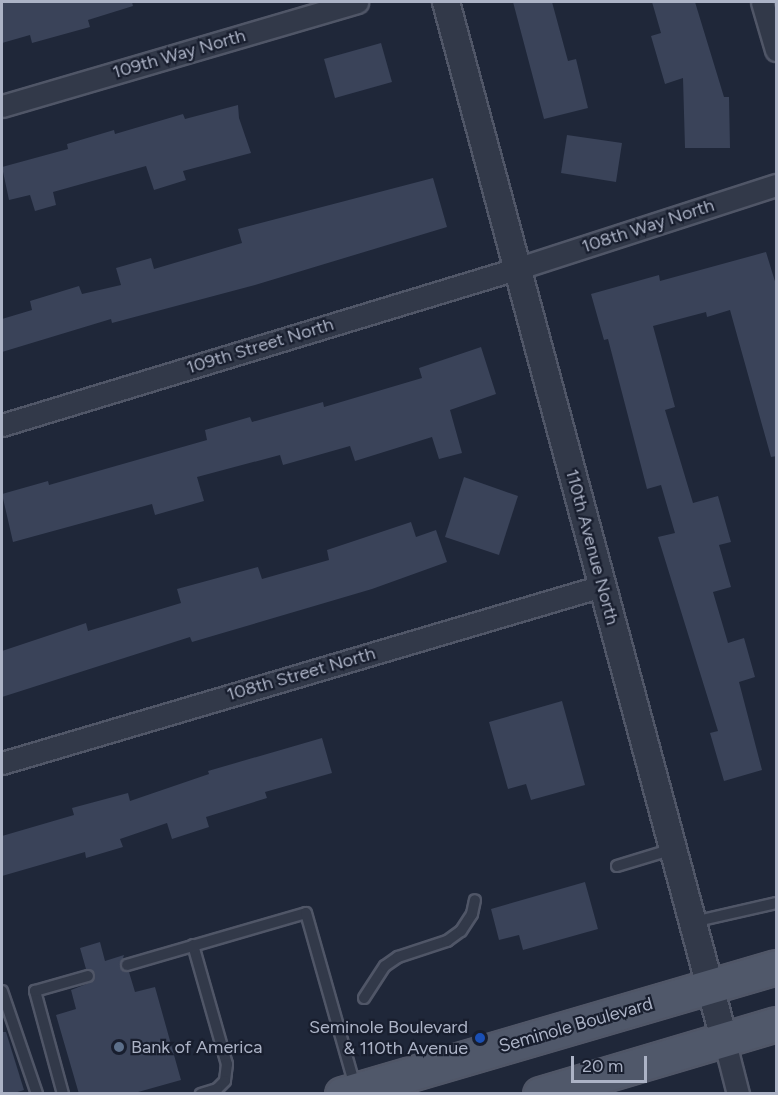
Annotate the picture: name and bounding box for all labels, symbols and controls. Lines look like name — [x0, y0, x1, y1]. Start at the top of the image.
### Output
street label: 109th Way North — [110, 25, 248, 83]
street label: 108th Way North — [579, 194, 717, 258]
street label: 109th Street North — [184, 313, 336, 379]
street label: 110th Avenue North — [561, 467, 623, 627]
street label: 108th Street North — [224, 642, 378, 706]
street label: Seminole Boulevard — [497, 993, 655, 1057]
place label: Seminole Boulevard & 110th Avenue — [309, 1017, 468, 1060]
marker: Seminole Boulevard & 110th Avenue — [473, 1031, 487, 1045]
place label: Bank of America — [131, 1036, 262, 1058]
marker: Bank of America — [112, 1040, 126, 1054]
scale bar — [574, 1044, 650, 1082]
text: 20 m — [582, 1055, 623, 1077]

